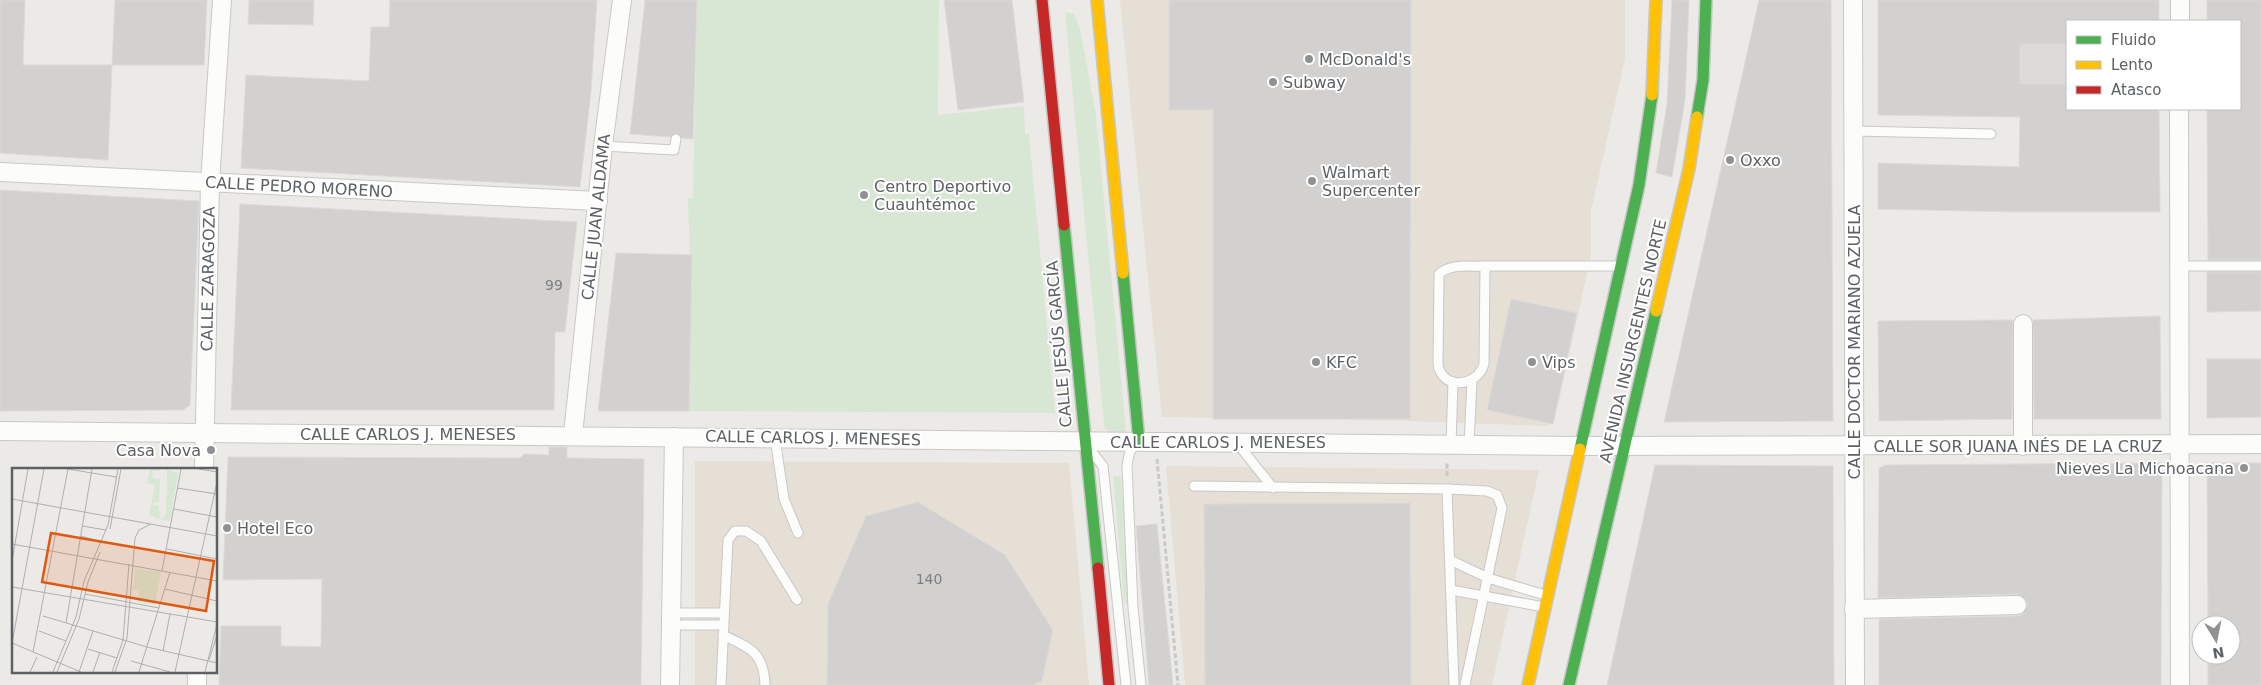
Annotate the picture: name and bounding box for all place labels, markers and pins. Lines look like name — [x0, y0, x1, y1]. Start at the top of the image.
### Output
place label: McDonald's — [1319, 50, 1411, 69]
marker: McDonald's — [1303, 53, 1315, 65]
place label: Subway — [1283, 73, 1346, 92]
marker: Subway — [1267, 76, 1279, 88]
place label: Oxxo — [1740, 151, 1781, 170]
marker: Oxxo — [1724, 154, 1736, 166]
place label: Walmart Supercenter — [1322, 163, 1420, 200]
marker: Walmart Supercenter — [1306, 175, 1318, 187]
place label: Centro Deportivo Cuauhtémoc — [874, 177, 1011, 214]
marker: Centro Deportivo Cuauhtémoc — [858, 189, 870, 201]
place label: KFC — [1326, 353, 1357, 372]
place label: Vips — [1542, 353, 1576, 372]
marker: KFC — [1310, 356, 1322, 368]
marker: Vips — [1526, 356, 1538, 368]
place label: Casa Nova — [116, 441, 201, 460]
marker: Casa Nova — [205, 444, 217, 456]
place label: Nieves La Michoacana — [2056, 459, 2234, 478]
marker: Nieves La Michoacana — [2238, 462, 2250, 474]
place label: Hotel Eco — [237, 519, 313, 538]
marker: Hotel Eco — [221, 522, 233, 534]

